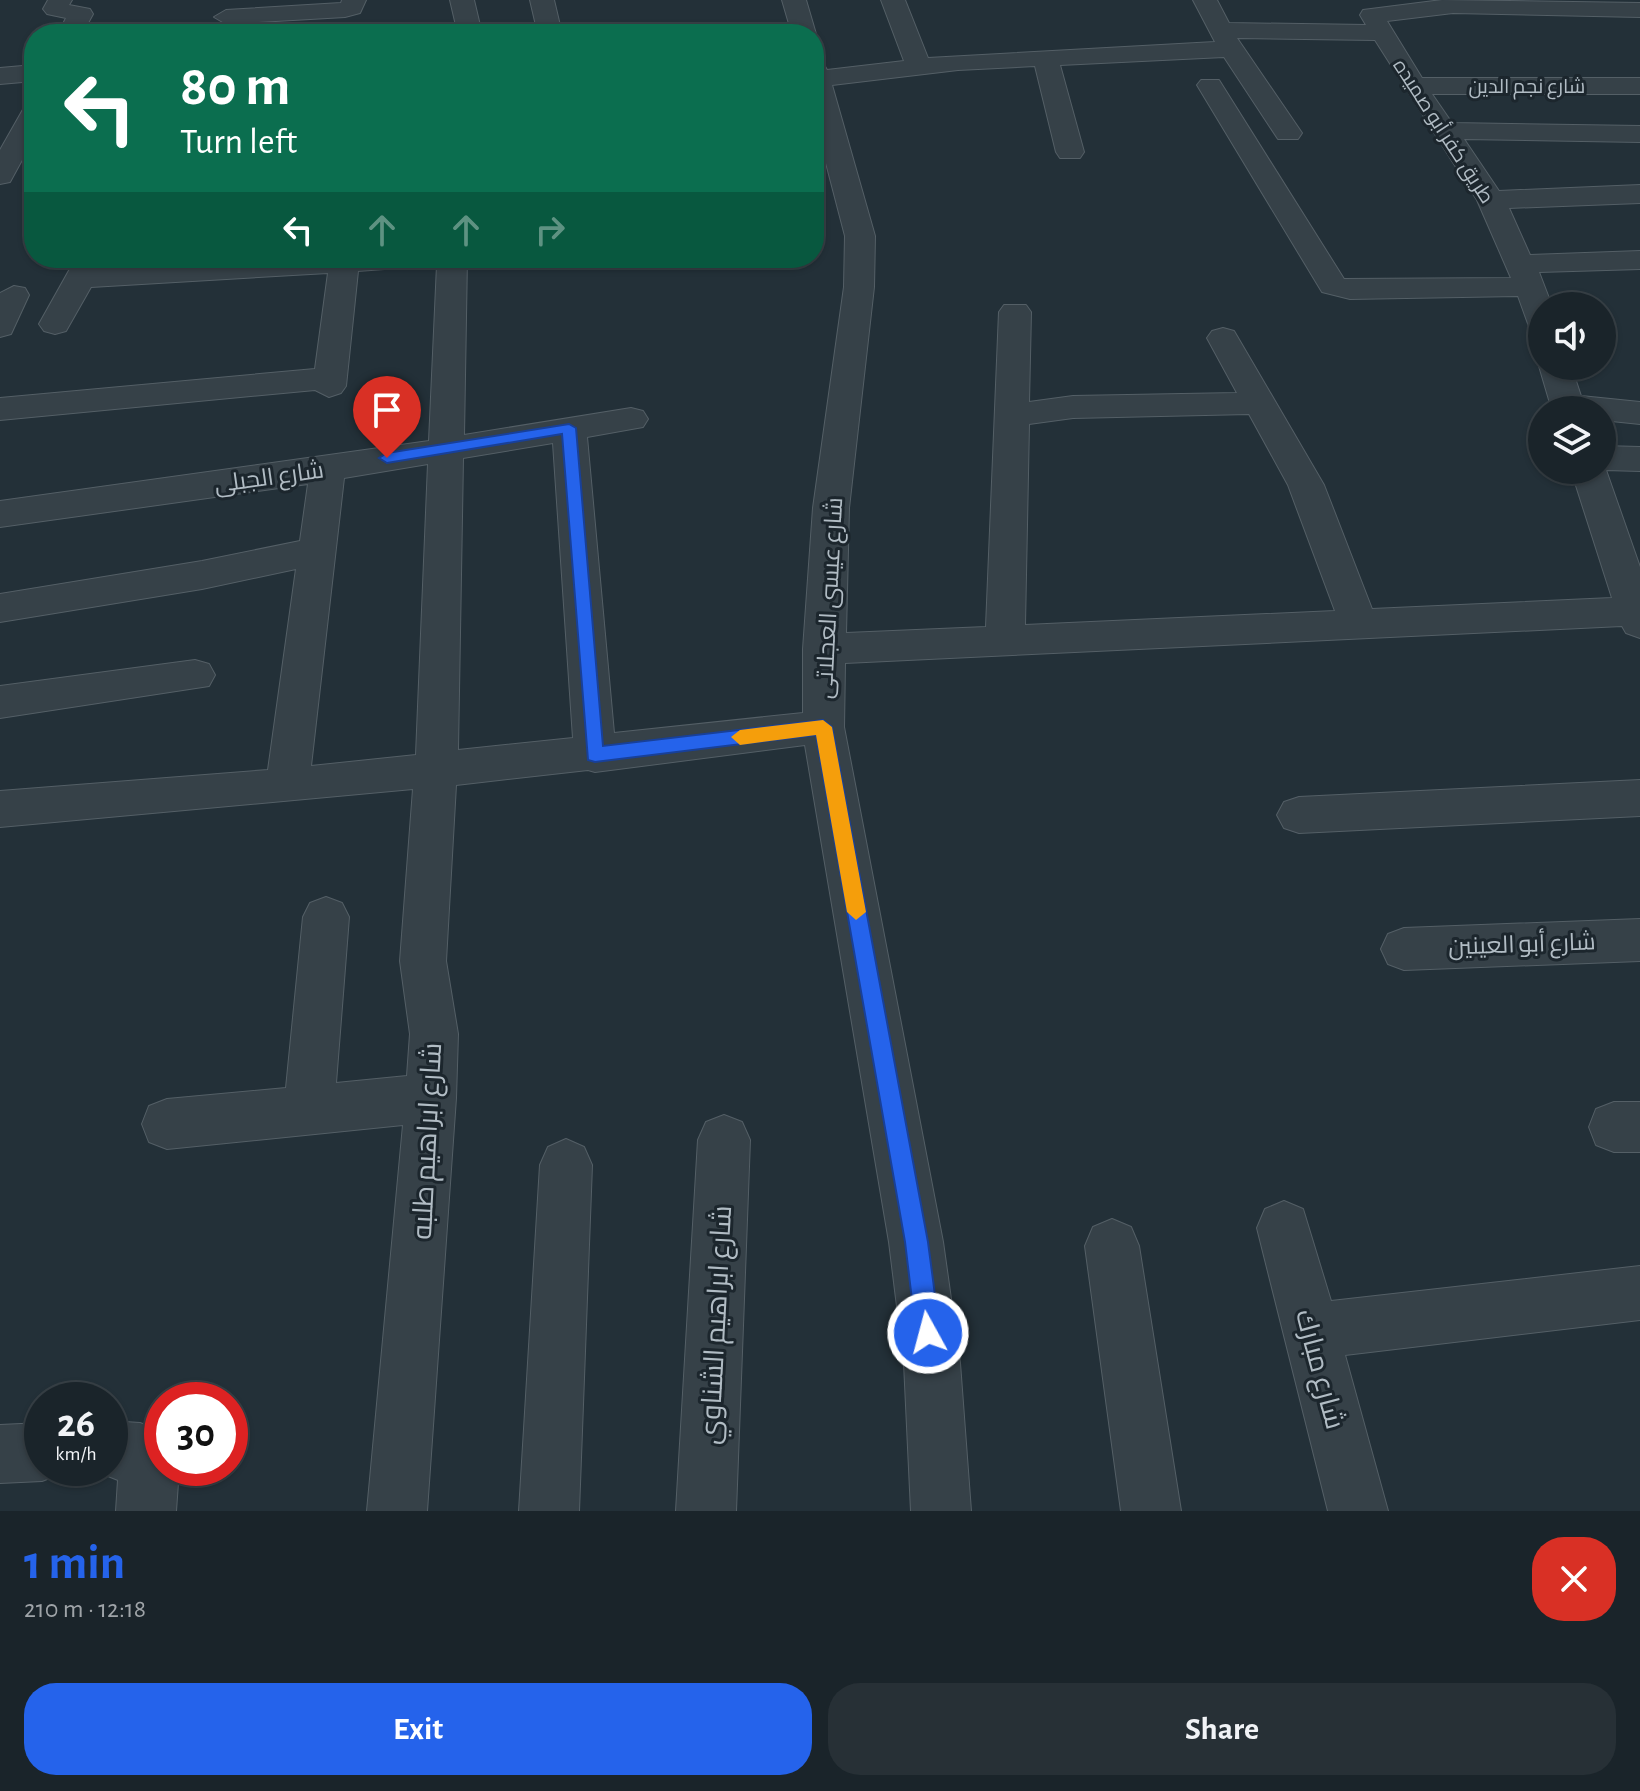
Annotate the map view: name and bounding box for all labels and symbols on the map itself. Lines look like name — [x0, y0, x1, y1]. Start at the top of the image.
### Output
street label: طريق كفر أبو صميده — [1388, 54, 1500, 208]
street label: شارع نجم الدين — [1469, 77, 1585, 100]
pin — [353, 376, 421, 458]
street label: شارع الجبلى — [213, 457, 326, 501]
street label: شارع عيسى العجلاتى — [812, 497, 850, 700]
street label: شارع أبو العينين — [1448, 925, 1596, 963]
street label: شارع ابراهيم طلبه — [408, 1042, 451, 1241]
street label: شارع ابراهيم الشناوي — [696, 1205, 743, 1446]
position arrow — [886, 1291, 970, 1375]
street label: شارع مبارك — [1287, 1306, 1349, 1433]
speed limit sign: 30 — [144, 1382, 248, 1486]

